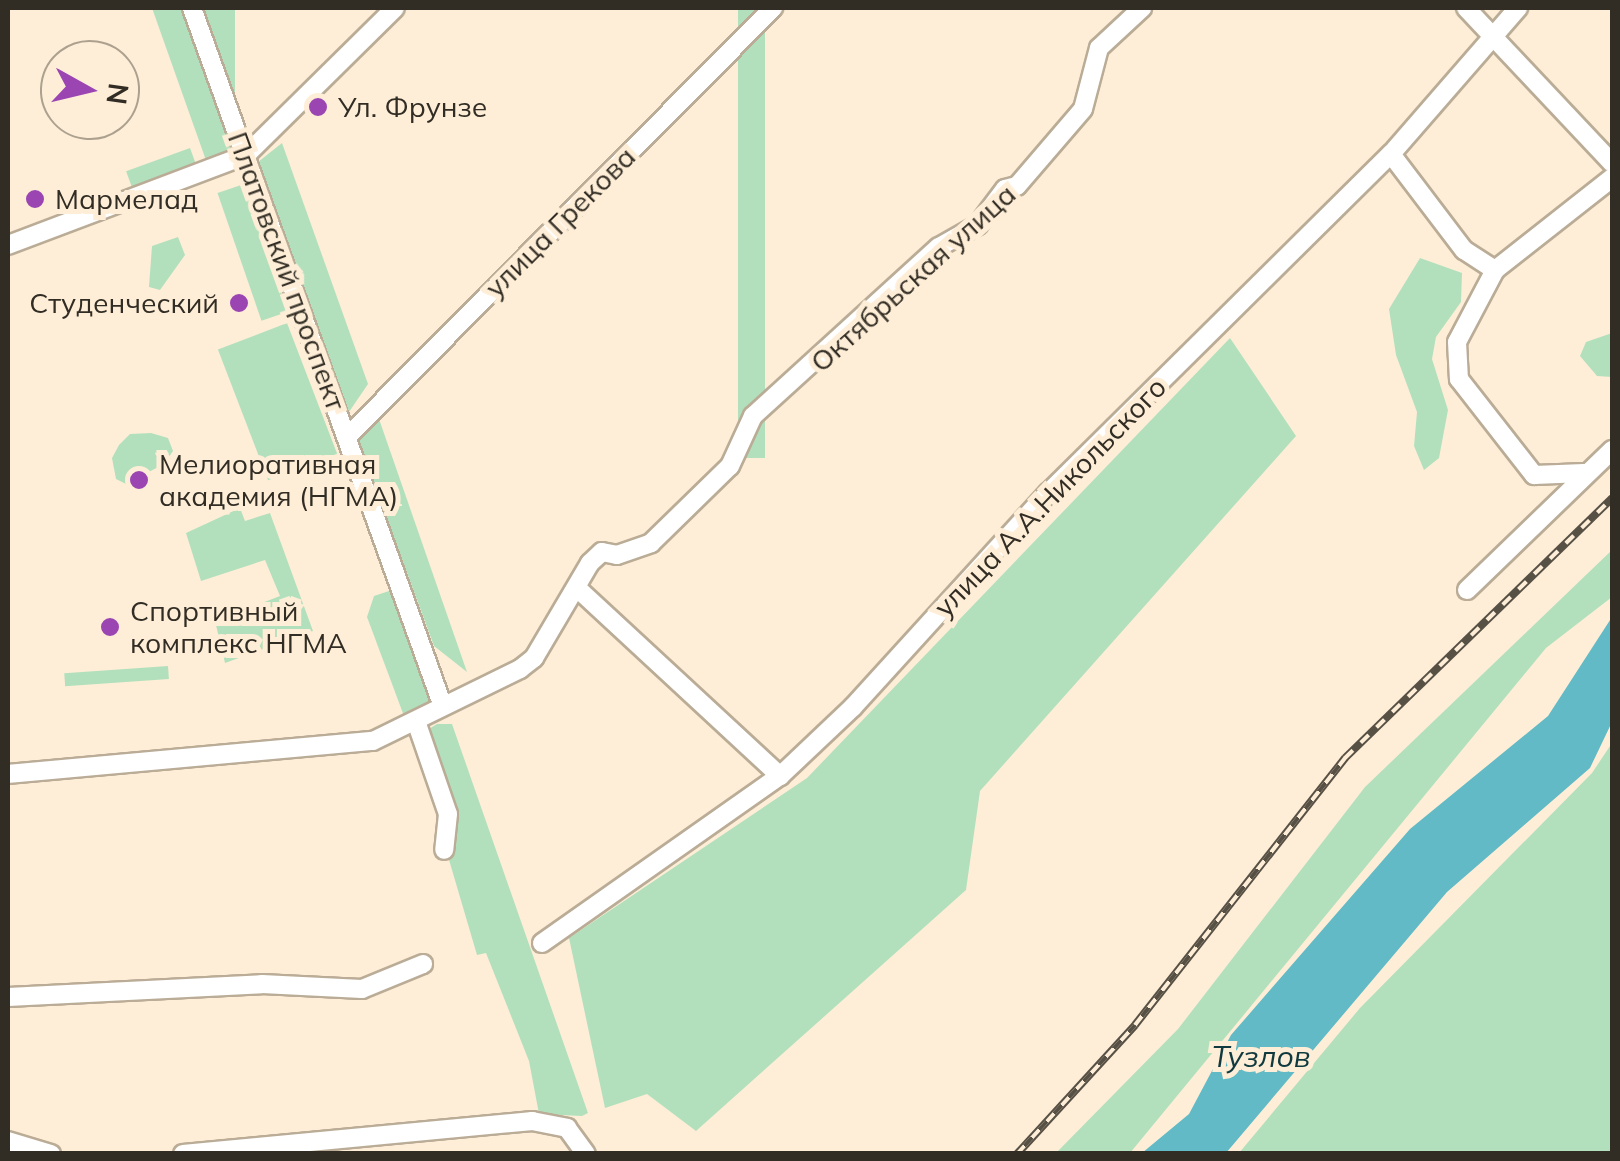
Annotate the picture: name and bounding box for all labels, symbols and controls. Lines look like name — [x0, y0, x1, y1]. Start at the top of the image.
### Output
north arrow — [40, 40, 140, 140]
text: N — [99, 81, 137, 107]
place label: Ул. Фрунзе — [338, 90, 487, 124]
marker: Ул. Фрунзе — [307, 96, 329, 118]
street label: Платовский проспект — [221, 127, 353, 415]
street label: улица Грекова — [478, 140, 642, 304]
street label: Октябрьская улица — [804, 177, 1022, 379]
place label: Мармелад — [55, 182, 198, 216]
marker: Мармелад — [24, 188, 46, 210]
place label: Студенческий — [29, 286, 219, 320]
marker: Студенческий — [228, 292, 250, 314]
street label: улица А.А.Никольского — [927, 370, 1173, 624]
place label: Мелиоративная академия (НГМА) — [159, 447, 398, 513]
marker: Мелиоративная академия (НГМА) — [128, 469, 150, 491]
place label: Спортивный комплекс НГМА — [130, 594, 347, 660]
marker: Спортивный комплекс НГМА — [99, 616, 121, 638]
water label: Тузлов — [1211, 1038, 1311, 1074]

